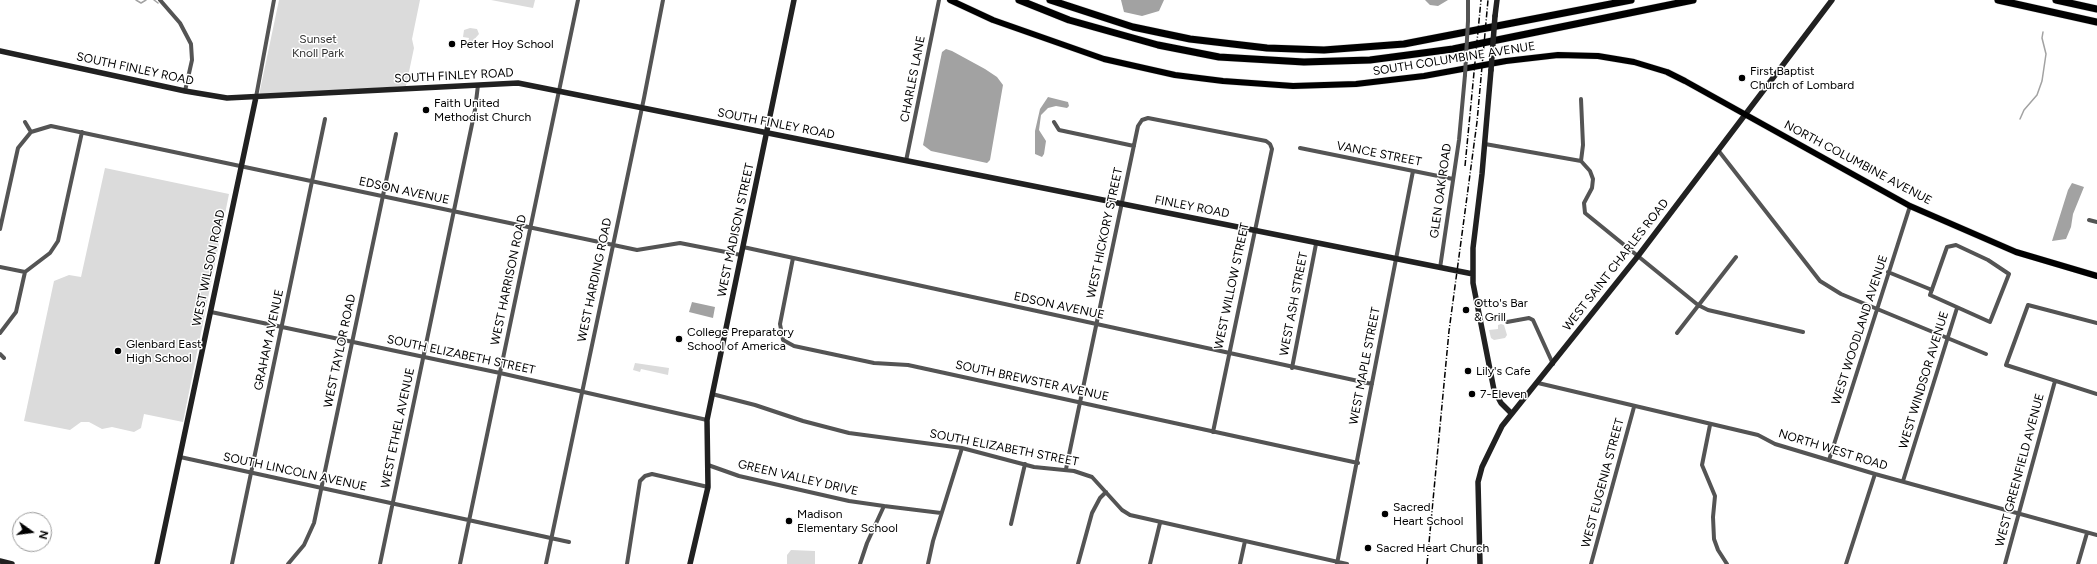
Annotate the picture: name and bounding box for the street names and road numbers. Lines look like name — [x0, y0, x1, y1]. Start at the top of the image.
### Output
street label: CHARLES LANE — [898, 35, 928, 123]
street label: SOUTH COLUMBINE AVENUE — [1372, 39, 1536, 79]
street label: SOUTH FINLEY ROAD — [75, 50, 195, 88]
street label: SOUTH FINLEY ROAD — [394, 66, 514, 86]
street label: SOUTH FINLEY ROAD — [716, 106, 836, 142]
street label: NORTH COLUMBINE AVENUE — [1782, 118, 1934, 208]
street label: VANCE STREET — [1335, 139, 1423, 169]
street label: GLEN OAK ROAD — [1427, 143, 1455, 239]
street label: WEST MADISON STREET — [715, 162, 757, 298]
street label: WEST HICKORY STREET — [1084, 166, 1126, 300]
street label: EDSON AVENUE — [357, 174, 451, 208]
street label: FINLEY ROAD — [1153, 193, 1231, 221]
street label: WEST SAINT CHARLES ROAD — [1560, 196, 1672, 334]
street label: WEST WILSON ROAD — [190, 208, 228, 328]
street label: WEST HARRISON ROAD — [488, 213, 530, 347]
street label: WEST HARDING ROAD — [575, 217, 615, 343]
street label: WEST WILLOW STREET — [1212, 222, 1252, 350]
street label: WEST ASH STREET — [1277, 251, 1311, 357]
street label: WEST WOODLAND AVENUE — [1829, 253, 1891, 407]
street label: GRAHAM AVENUE — [251, 288, 287, 392]
street label: EDSON AVENUE — [1012, 289, 1106, 323]
street label: WEST TAYLOR ROAD — [321, 293, 359, 409]
street label: WEST MAPLE STREET — [1347, 306, 1383, 426]
street label: WEST WINDSOR AVENUE — [1896, 310, 1952, 450]
street label: SOUTH ELIZABETH STREET — [385, 332, 537, 378]
street label: SOUTH BREWSTER AVENUE — [954, 358, 1110, 404]
street label: WEST ETHEL AVENUE — [378, 367, 418, 489]
street label: WEST GREENFIELD AVENUE — [1993, 392, 2047, 548]
street label: WEST EUGENIA STREET — [1579, 417, 1627, 549]
street label: SOUTH ELIZABETH STREET — [928, 426, 1080, 470]
street label: NORTH WEST ROAD — [1777, 427, 1889, 473]
street label: SOUTH LINCOLN AVENUE — [222, 450, 368, 494]
street label: GREEN VALLEY DRIVE — [736, 457, 860, 499]

